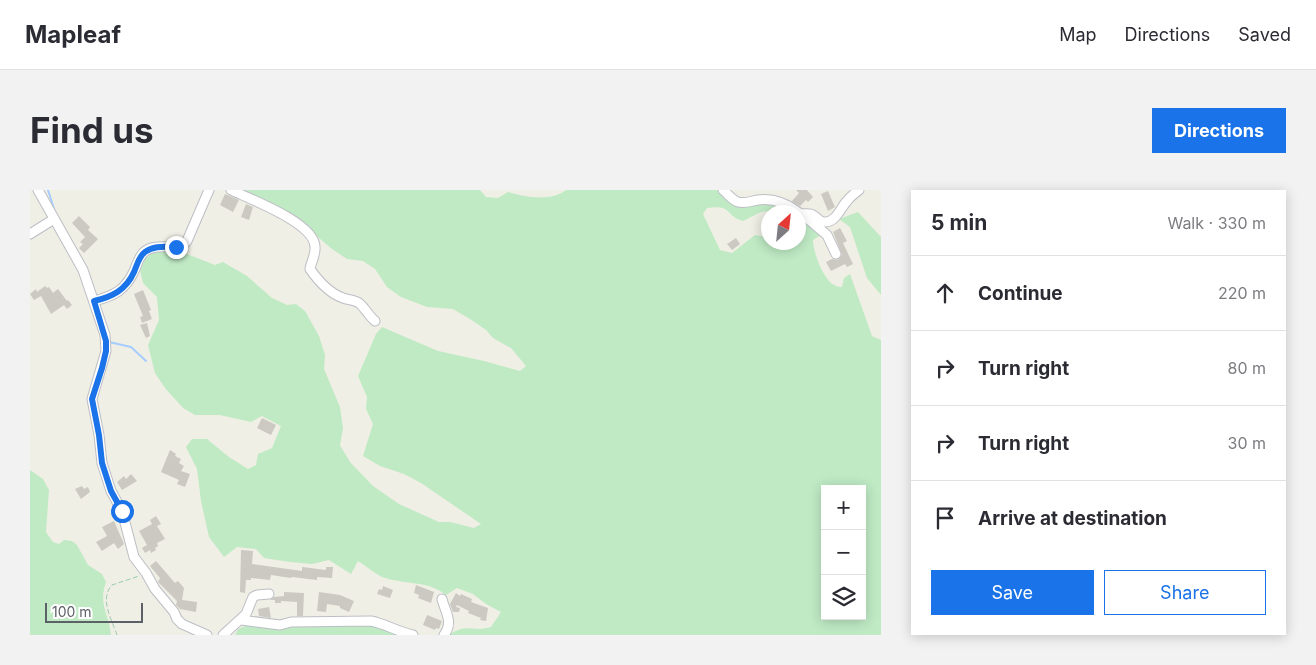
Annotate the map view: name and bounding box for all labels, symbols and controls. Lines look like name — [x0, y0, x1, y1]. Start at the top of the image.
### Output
text: Mapleaf — [25, 20, 121, 49]
text: Map — [1059, 24, 1097, 45]
text: Directions — [1125, 24, 1210, 45]
text: Saved — [1238, 24, 1291, 45]
button: Directions — [1152, 108, 1286, 153]
text: Find us — [30, 109, 154, 151]
north arrow — [761, 205, 806, 250]
text: 5 min — [931, 210, 987, 235]
text: Walk · 330 m — [1167, 213, 1266, 233]
route end — [165, 236, 188, 259]
icon: ahead — [931, 279, 959, 307]
text: Continue — [978, 282, 1063, 305]
text: 220 m — [1218, 283, 1266, 303]
icon: right — [931, 354, 959, 382]
text: Turn right — [978, 357, 1069, 380]
text: 80 m — [1227, 358, 1266, 378]
icon: right — [931, 429, 959, 457]
text: Turn right — [978, 432, 1069, 455]
text: 30 m — [1228, 433, 1266, 453]
map controls — [821, 485, 866, 620]
button: + — [821, 485, 866, 530]
route start — [111, 500, 134, 523]
icon: arrive — [931, 504, 959, 532]
text: Arrive at destination — [978, 507, 1167, 530]
button: − — [821, 530, 866, 575]
button: Save — [931, 570, 1094, 615]
button: Share — [1104, 570, 1266, 615]
button: layers — [821, 575, 866, 620]
scale bar — [45, 600, 142, 623]
text: 100 m — [52, 603, 92, 620]

